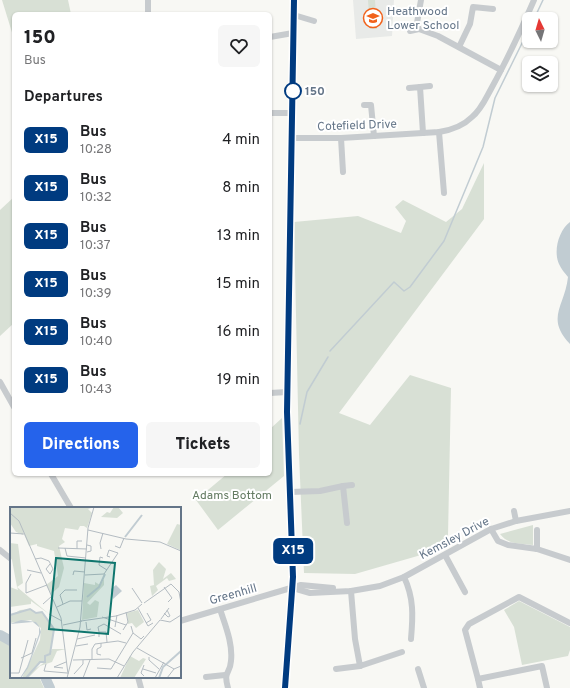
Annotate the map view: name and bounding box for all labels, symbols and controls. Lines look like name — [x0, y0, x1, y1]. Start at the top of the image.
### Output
place label: Heathwood Lower School — [387, 4, 459, 34]
school or university icon: Heathwood Lower School — [362, 7, 384, 29]
north arrow — [522, 12, 558, 48]
map controls — [522, 12, 558, 92]
button: heart — [218, 25, 260, 67]
text: 150 — [24, 26, 56, 50]
text: Bus — [24, 53, 46, 69]
button: layers — [522, 56, 558, 92]
marker: 150 — [284, 82, 302, 100]
place label: 150 — [305, 84, 325, 100]
text: Departures — [24, 88, 103, 107]
street label: Cotefield Drive — [317, 117, 397, 135]
text: Bus — [80, 123, 107, 142]
text: X15 — [34, 131, 58, 148]
text: 4 min — [222, 131, 260, 150]
text: 10:28 — [80, 142, 112, 158]
text: Bus — [80, 171, 107, 190]
text: X15 — [34, 179, 58, 196]
text: 8 min — [222, 179, 260, 198]
text: 10:32 — [80, 190, 112, 206]
text: Bus — [80, 219, 107, 238]
text: X15 — [34, 227, 58, 244]
text: 13 min — [217, 227, 260, 246]
text: 10:37 — [80, 238, 111, 254]
text: Bus — [80, 267, 107, 286]
text: X15 — [34, 275, 58, 292]
text: 15 min — [217, 275, 260, 294]
text: 10:39 — [80, 286, 111, 302]
text: Bus — [80, 315, 107, 334]
text: X15 — [34, 323, 58, 340]
text: 16 min — [217, 323, 260, 342]
text: 10:40 — [80, 334, 113, 350]
text: Bus — [80, 363, 107, 382]
text: X15 — [34, 371, 58, 388]
text: 19 min — [217, 371, 260, 390]
text: 10:43 — [80, 382, 112, 398]
button: Directions — [24, 422, 138, 468]
button: Tickets — [146, 422, 260, 468]
park label: Adams Bottom — [192, 488, 272, 504]
inset map — [10, 507, 181, 678]
street label: Kemsley Drive — [417, 514, 492, 564]
line badge: X15 — [270, 538, 316, 564]
text: X15 — [281, 542, 305, 559]
street label: Greenhill — [208, 581, 259, 609]

